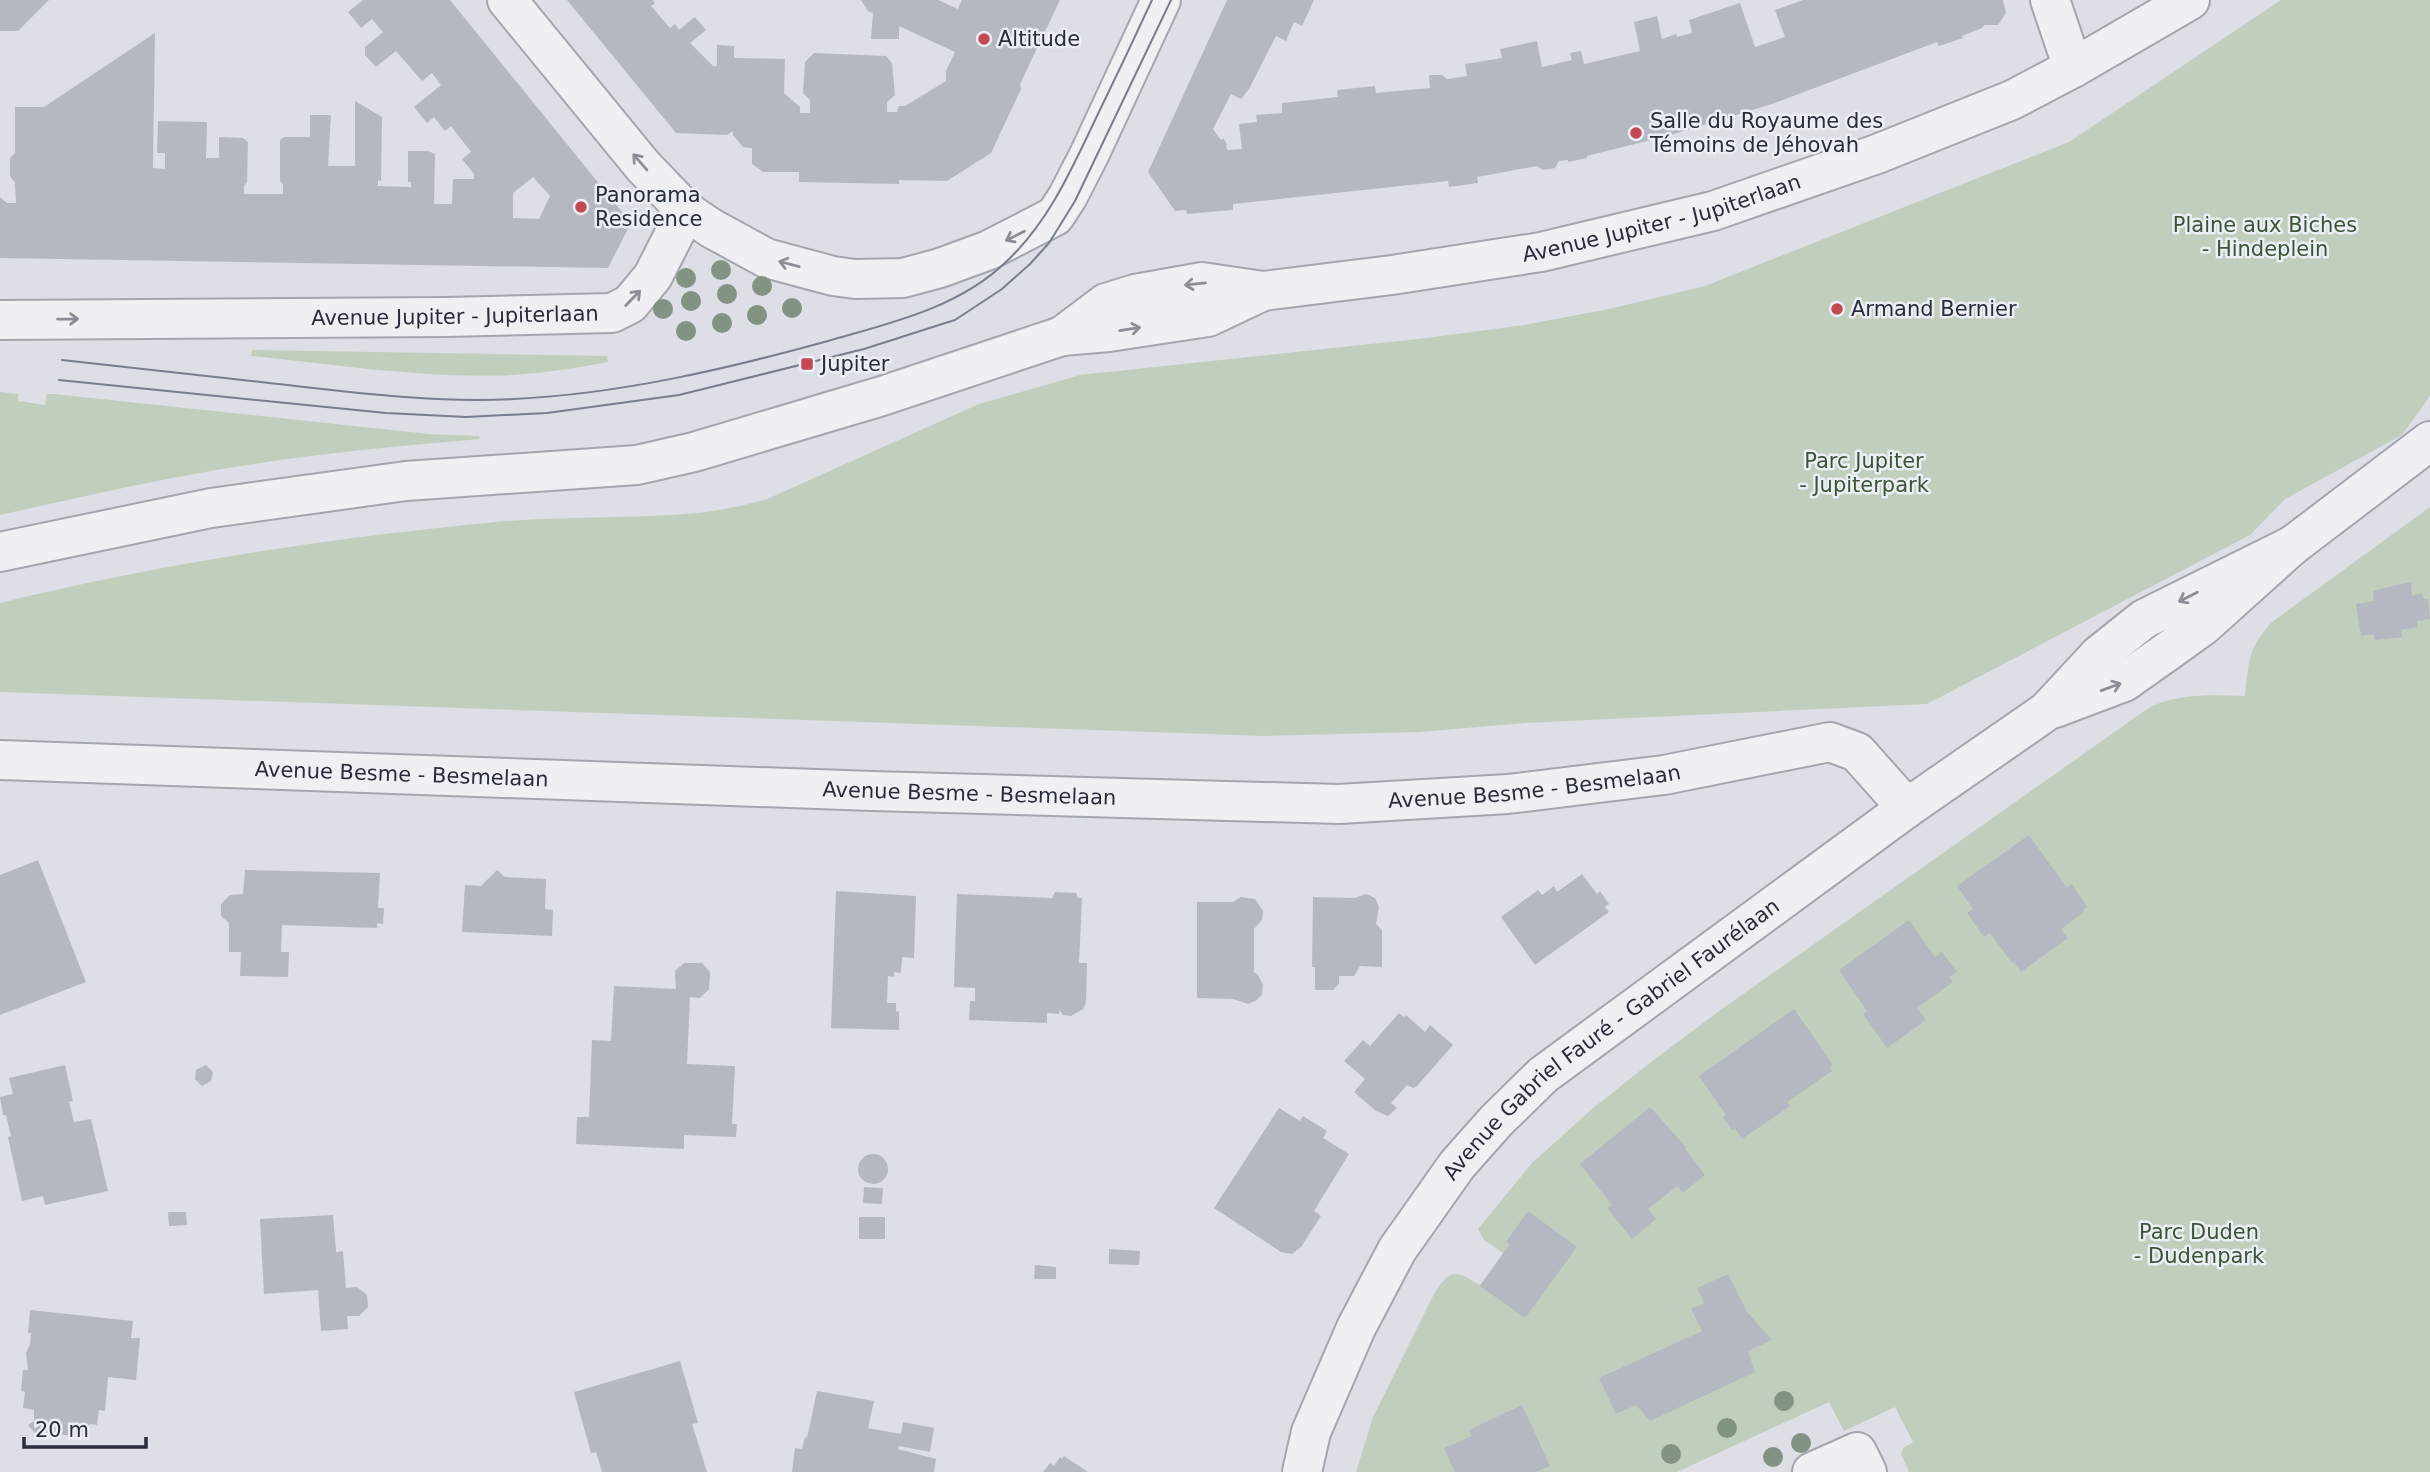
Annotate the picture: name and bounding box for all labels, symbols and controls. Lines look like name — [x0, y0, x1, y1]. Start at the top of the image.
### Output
place label: Altitude — [998, 27, 1080, 51]
marker: Altitude — [976, 31, 992, 47]
place label: Salle du Royaume des Témoins de Jéhovah — [1649, 109, 1883, 157]
marker: Salle du Royaume des Témoins de Jéhovah — [1628, 125, 1644, 141]
one-way arrow — [632, 153, 648, 171]
street label: Avenue Jupiter - Jupiterlaan — [1521, 169, 1804, 267]
place label: Panorama Residence — [595, 183, 702, 231]
marker: Panorama Residence — [573, 199, 589, 215]
park label: Plaine aux Biches - Hindeplein — [2173, 213, 2357, 261]
one-way arrow — [1005, 230, 1026, 244]
one-way arrow — [778, 257, 801, 270]
one-way arrow — [1184, 278, 1207, 291]
one-way arrow — [625, 290, 642, 307]
place label: Armand Bernier — [1851, 297, 2017, 321]
street label: Avenue Jupiter - Jupiterlaan — [311, 301, 599, 330]
marker: Armand Bernier — [1829, 301, 1845, 317]
one-way arrow — [56, 312, 79, 326]
one-way arrow — [1118, 322, 1140, 335]
place label: Jupiter — [819, 352, 890, 376]
marker: Jupiter — [799, 356, 815, 372]
park label: Parc Jupiter - Jupiterpark — [1799, 449, 1930, 497]
one-way arrow — [2178, 591, 2199, 605]
one-way arrow — [2099, 680, 2121, 692]
street label: Avenue Besme - Besmelaan — [254, 757, 549, 791]
street label: Avenue Besme - Besmelaan — [1387, 760, 1683, 813]
street label: Avenue Besme - Besmelaan — [822, 777, 1117, 810]
street label: Avenue Gabriel Fauré - Gabriel Faurélaan — [1438, 894, 1784, 1185]
park label: Parc Duden - Dudenpark — [2134, 1220, 2265, 1268]
scale bar — [24, 1406, 147, 1450]
text: 20 m — [35, 1418, 89, 1442]

